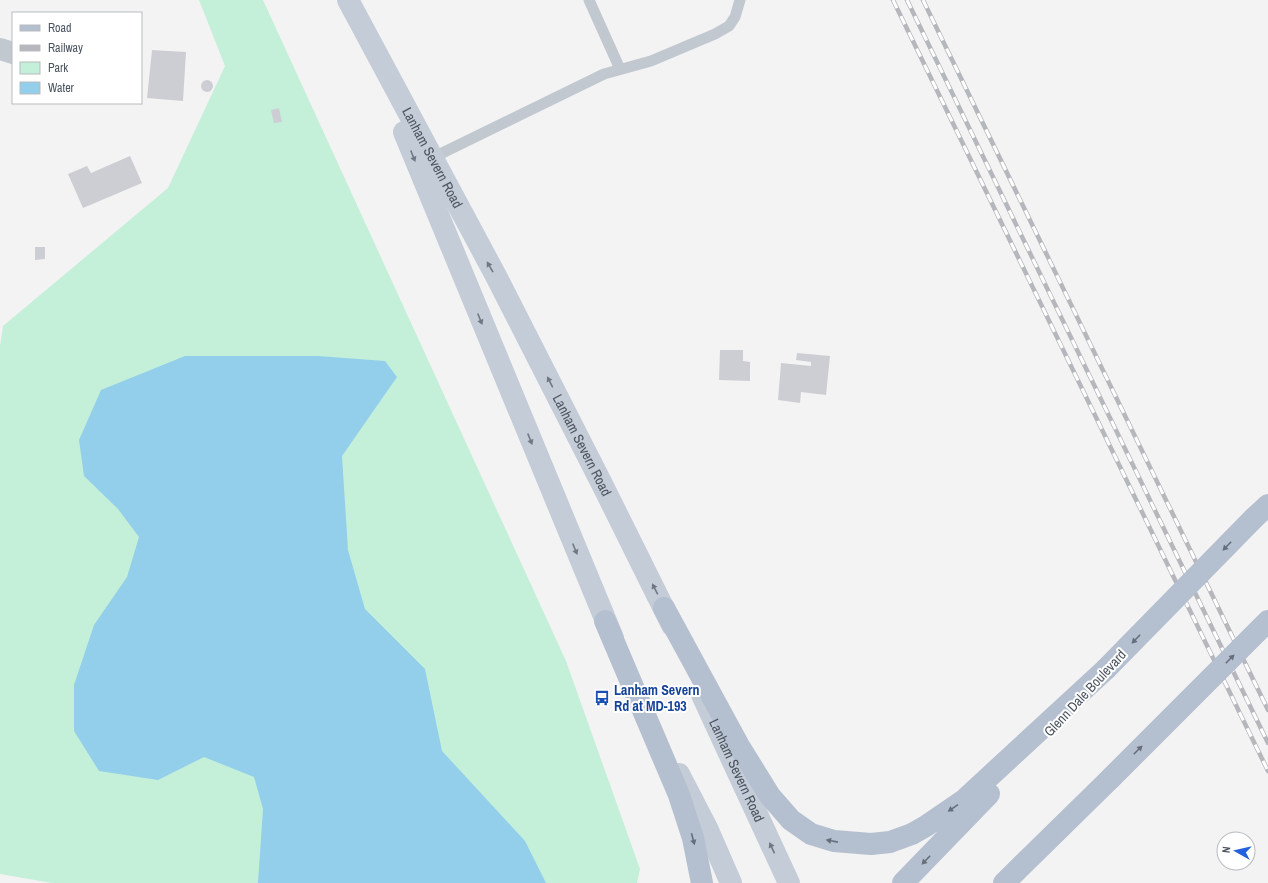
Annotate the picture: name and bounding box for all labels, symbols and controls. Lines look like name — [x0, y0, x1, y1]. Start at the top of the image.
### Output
legend — [12, 12, 142, 104]
text: Road — [48, 20, 72, 36]
text: Railway — [48, 40, 83, 56]
text: Park — [48, 60, 68, 76]
text: Water — [48, 80, 75, 96]
street label: Lanham Severn Road — [398, 104, 467, 211]
one-way arrow — [411, 151, 417, 163]
one-way arrow — [487, 261, 494, 273]
one-way arrow — [477, 313, 483, 324]
one-way arrow — [547, 376, 553, 388]
street label: Lanham Severn Road — [549, 391, 616, 499]
one-way arrow — [527, 433, 533, 445]
one-way arrow — [1222, 541, 1232, 551]
one-way arrow — [572, 544, 578, 555]
one-way arrow — [652, 583, 658, 595]
one-way arrow — [1131, 634, 1141, 644]
street label: Glenn Dale Boulevard — [1040, 646, 1130, 740]
one-way arrow — [1225, 654, 1235, 664]
place label: Lanham Severn Rd at MD-193 — [614, 681, 700, 715]
bus stop icon: Lanham Severn Rd at MD-193 — [593, 689, 611, 707]
street label: Lanham Severn Road — [705, 716, 769, 825]
one-way arrow — [1133, 746, 1143, 755]
one-way arrow — [947, 804, 958, 812]
north arrow — [1216, 831, 1256, 871]
one-way arrow — [690, 833, 696, 845]
one-way arrow — [826, 837, 838, 843]
one-way arrow — [769, 842, 775, 853]
text: N — [1219, 845, 1233, 854]
one-way arrow — [921, 855, 930, 865]

